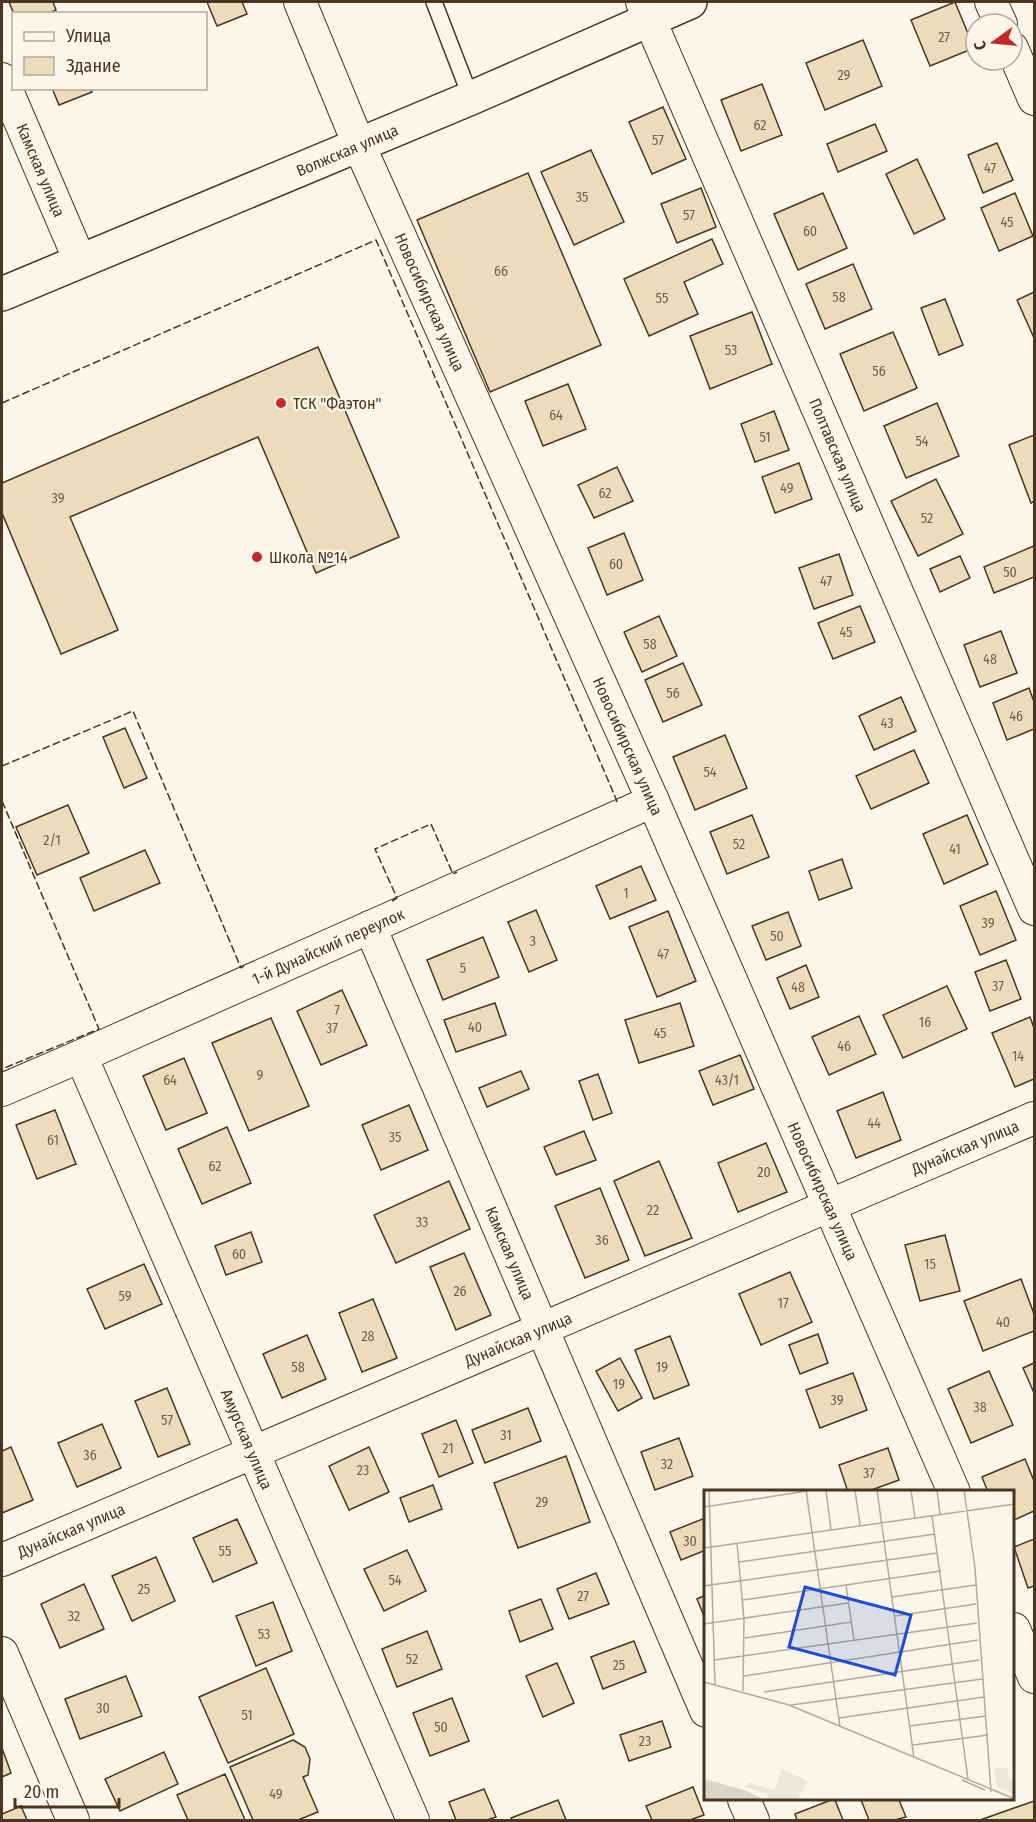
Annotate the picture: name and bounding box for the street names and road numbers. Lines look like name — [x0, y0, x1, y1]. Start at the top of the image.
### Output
street label: Волжская улица — [293, 120, 401, 181]
street label: Камская улица — [12, 121, 69, 220]
street label: Новосибирская улица — [391, 230, 469, 374]
street label: Полтавская улица — [805, 396, 870, 515]
street label: Новосибирская улица — [589, 674, 667, 818]
street label: 1-й Дунайский переулок — [249, 904, 408, 989]
street label: Дунайская улица — [908, 1116, 1022, 1179]
street label: Новосибирская улица — [784, 1119, 862, 1263]
street label: Камская улица — [481, 1204, 538, 1303]
street label: Дунайская улица — [461, 1308, 575, 1371]
street label: Амурская улица — [217, 1386, 276, 1493]
street label: Дунайская улица — [14, 1499, 128, 1562]

